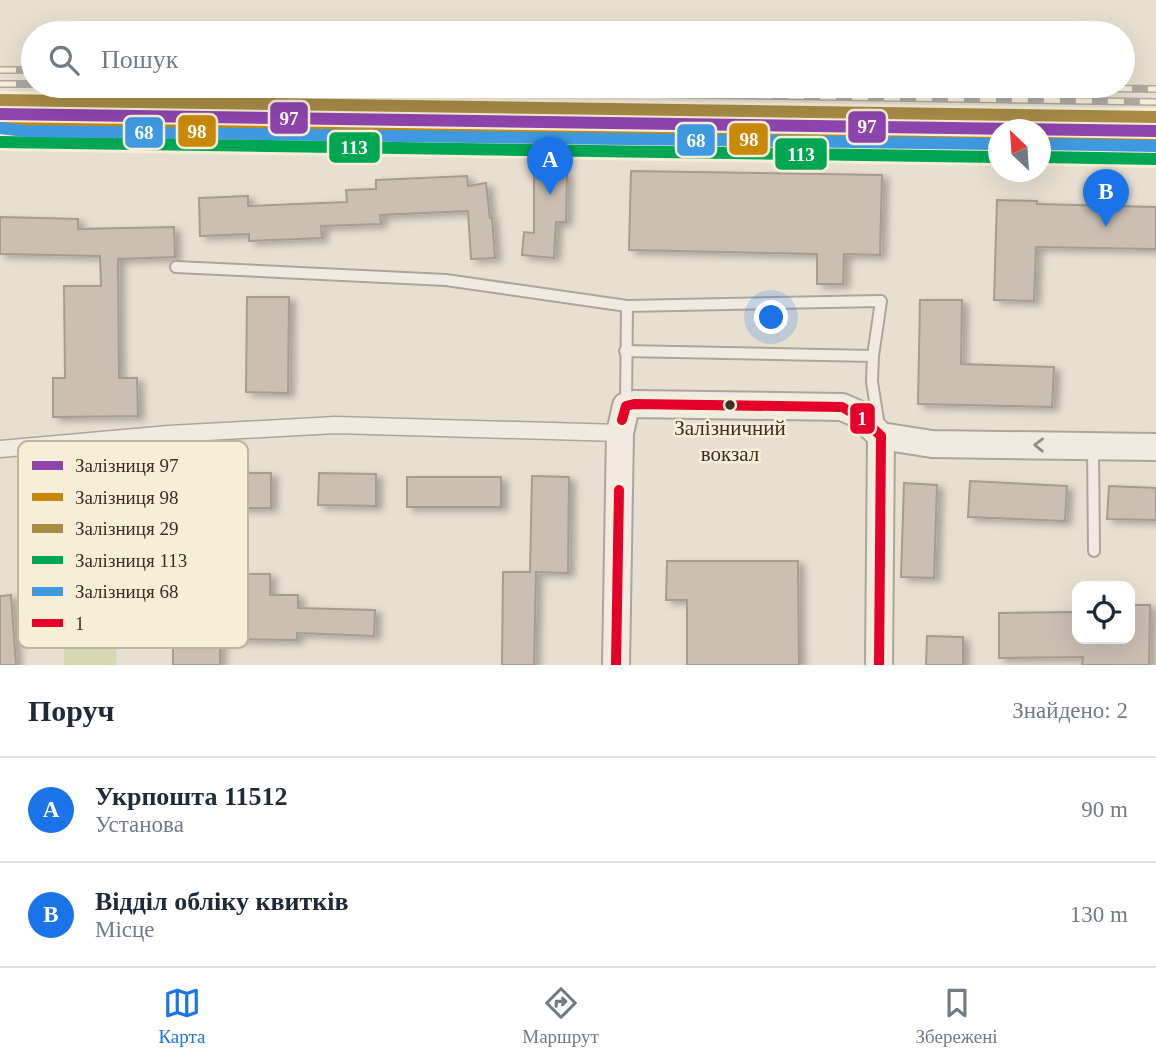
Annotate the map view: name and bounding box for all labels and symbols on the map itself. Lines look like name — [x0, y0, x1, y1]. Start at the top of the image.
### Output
line badge: 97 — [269, 101, 309, 135]
text: 97 — [280, 108, 299, 129]
line badge: 97 — [847, 110, 887, 144]
line badge: 98 — [177, 114, 217, 148]
line badge: 68 — [124, 116, 164, 149]
text: 97 — [858, 116, 877, 137]
north arrow — [988, 119, 1051, 182]
text: 98 — [188, 121, 207, 142]
text: 68 — [135, 122, 154, 143]
line badge: 98 — [728, 122, 769, 156]
line badge: 68 — [676, 123, 716, 157]
text: 98 — [740, 129, 759, 150]
text: 68 — [687, 130, 706, 151]
line badge: 113 — [328, 131, 381, 164]
text: 113 — [340, 137, 368, 158]
pin: A — [527, 137, 573, 195]
line badge: 113 — [774, 137, 828, 171]
text: 113 — [787, 144, 815, 165]
pin: B — [1083, 169, 1129, 227]
your location — [754, 300, 788, 334]
marker: Залізничний вокзал — [723, 398, 737, 412]
line badge: 1 — [849, 402, 876, 435]
text: 1 — [857, 408, 867, 429]
place label: Залізничний вокзал — [674, 416, 786, 466]
one-way arrow — [1033, 437, 1044, 453]
legend — [18, 441, 248, 648]
text: Залізниця 97 — [75, 455, 178, 476]
text: Залізниця 98 — [75, 487, 178, 508]
text: Залізниця 29 — [75, 518, 178, 539]
text: Залізниця 113 — [75, 550, 187, 571]
text: Залізниця 68 — [75, 581, 178, 602]
text: 1 — [75, 613, 85, 634]

